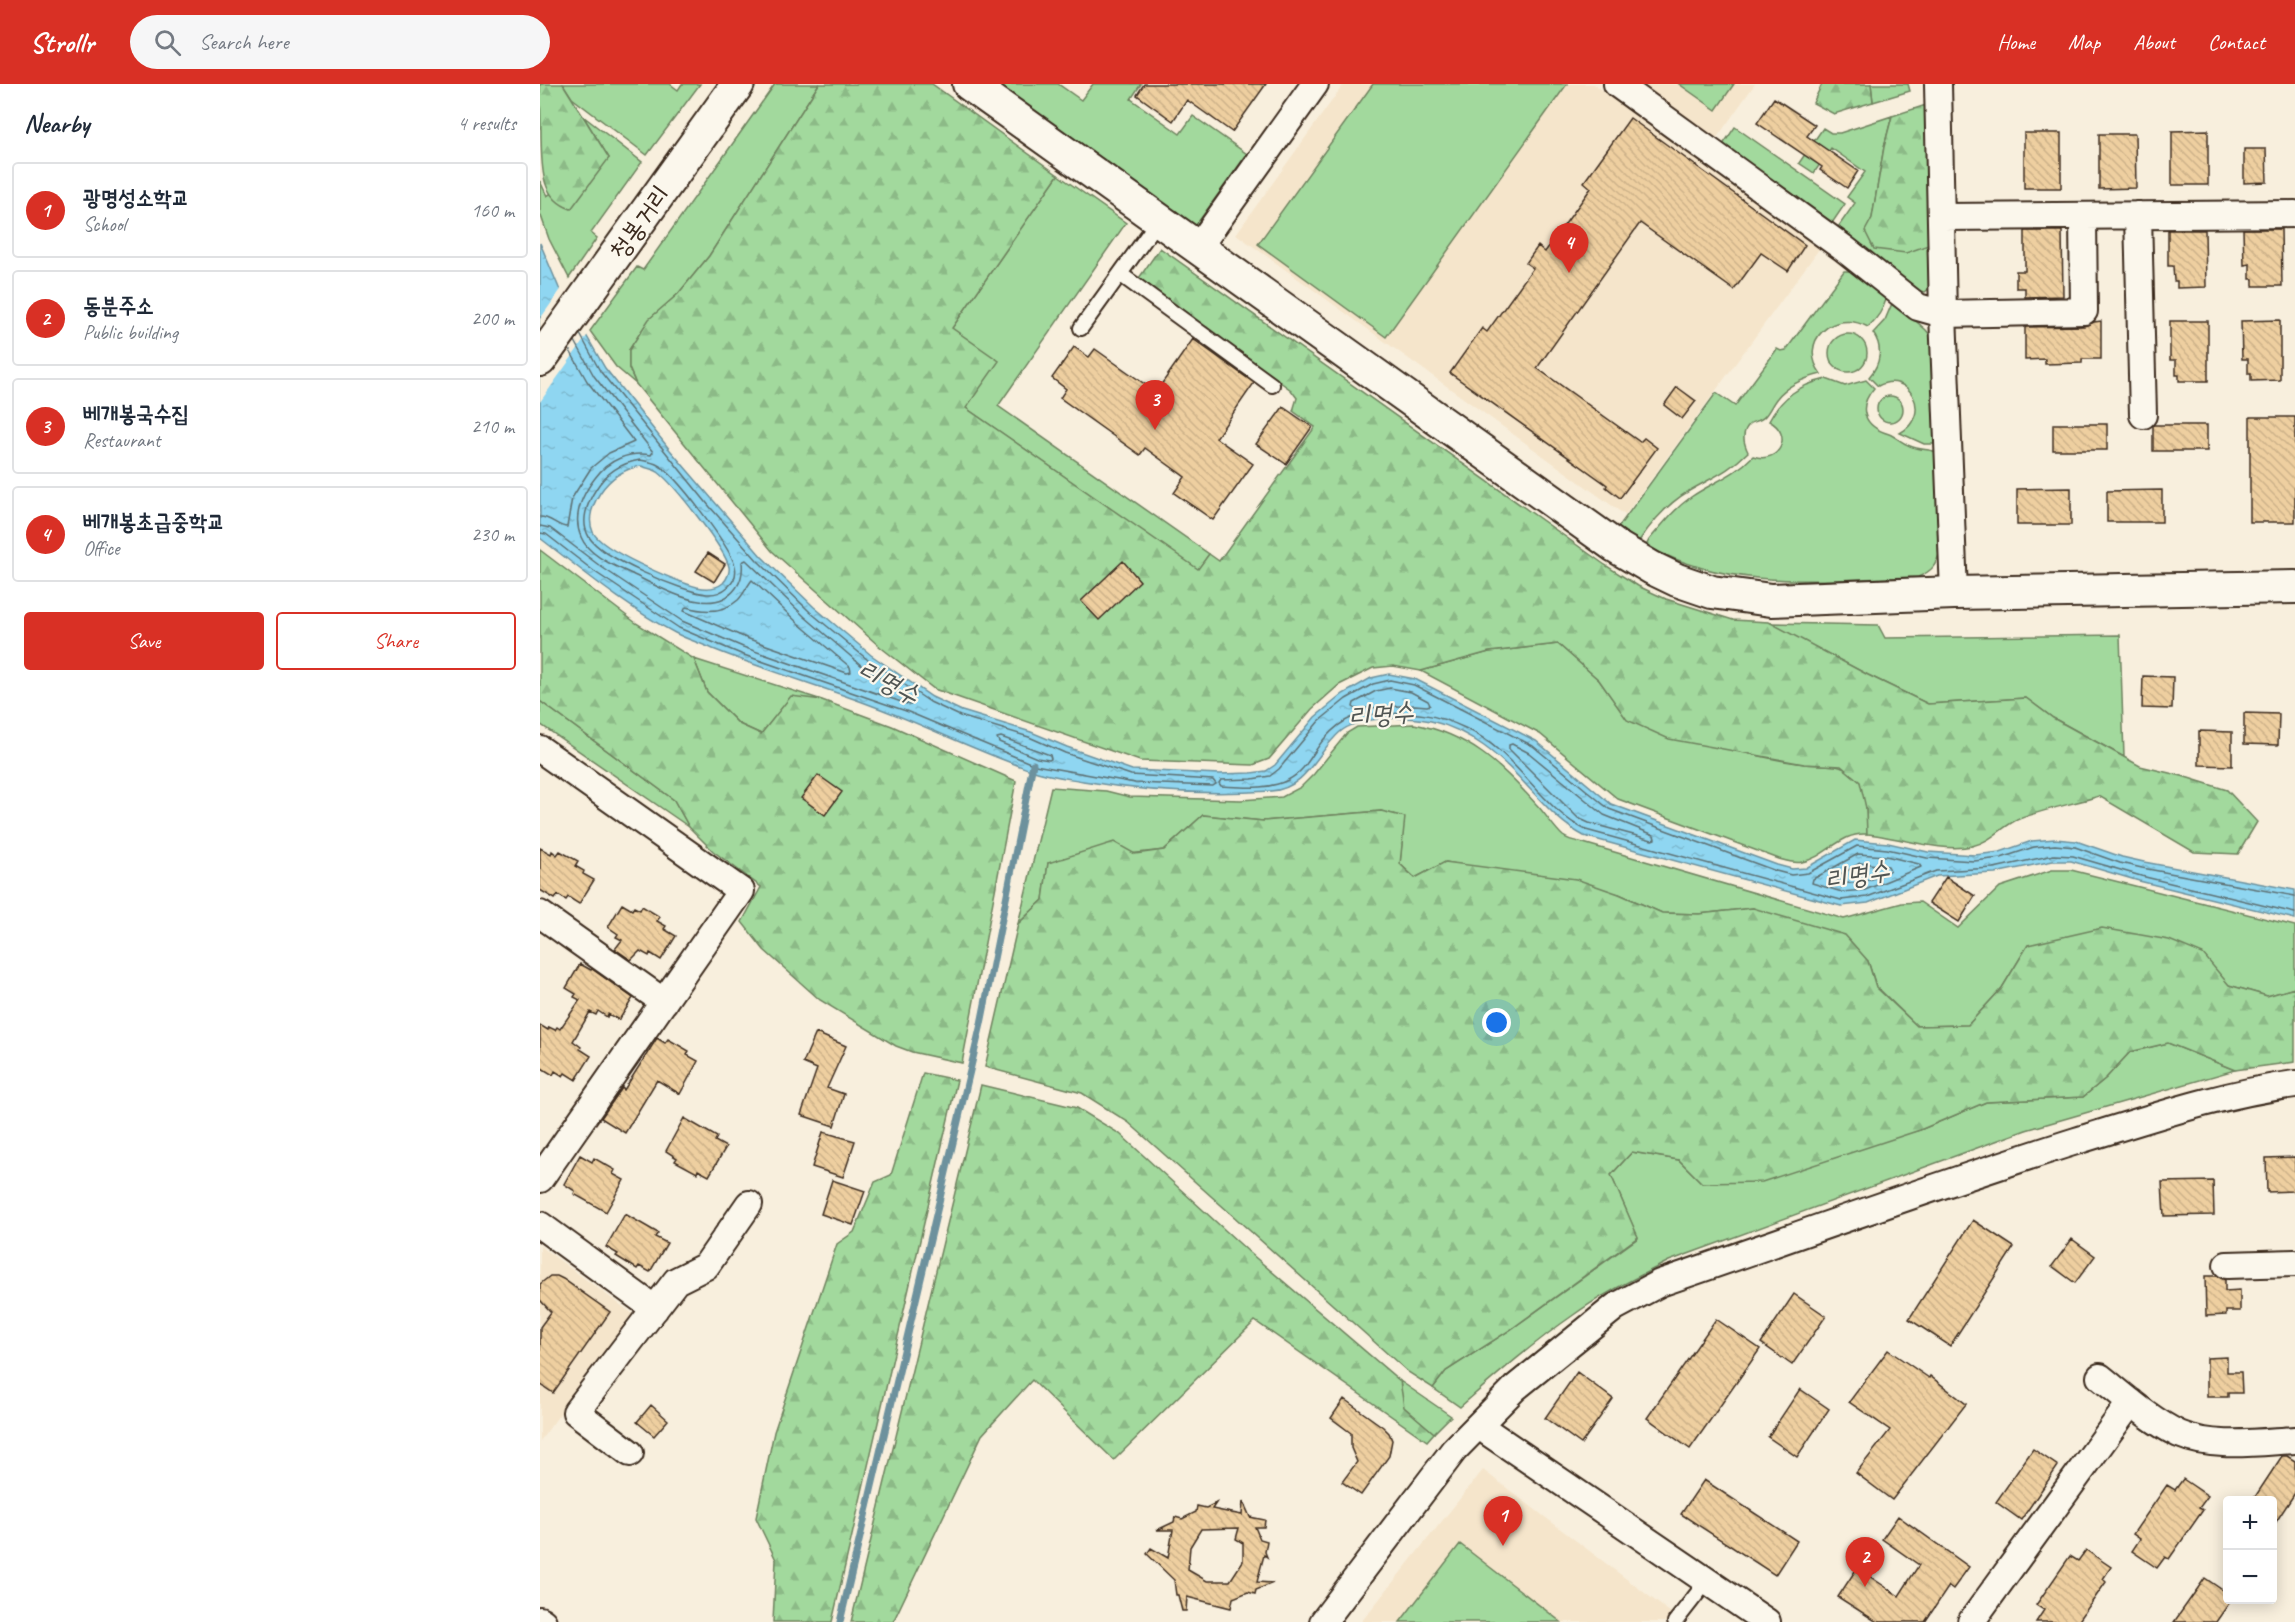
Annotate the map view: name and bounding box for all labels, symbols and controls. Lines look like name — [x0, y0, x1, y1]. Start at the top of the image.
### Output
search box — [130, 15, 550, 69]
text: Strollr — [30, 25, 94, 60]
icon: search — [151, 26, 184, 59]
text: Search here — [199, 28, 289, 56]
text: Home — [1997, 29, 2035, 55]
text: Map — [2068, 29, 2100, 55]
text: About — [2133, 29, 2175, 55]
text: Contact — [2208, 29, 2265, 55]
text: Nearby — [24, 107, 89, 140]
text: 4 results — [457, 111, 516, 136]
street label: 청봉거리 — [601, 179, 677, 266]
text: 광명성소학교 — [83, 184, 189, 212]
text: 1 — [41, 198, 50, 223]
text: 160 m — [471, 198, 514, 223]
text: School — [83, 212, 126, 237]
pin: 4 — [1550, 224, 1588, 273]
text: 동분주소 — [83, 292, 154, 320]
text: 2 — [41, 306, 50, 331]
text: 200 m — [471, 306, 514, 331]
text: Public building — [83, 320, 178, 345]
pin: 3 — [1136, 380, 1174, 430]
text: 베개봉국수집 — [83, 400, 189, 428]
text: 3 — [41, 414, 50, 439]
text: 210 m — [471, 414, 514, 439]
text: Restaurant — [83, 428, 160, 453]
text: 베개봉초급중학교 — [83, 508, 225, 536]
text: 4 — [41, 522, 50, 547]
text: 230 m — [471, 522, 514, 547]
text: Office — [83, 536, 120, 561]
button: Save — [24, 612, 264, 670]
button: Share — [276, 612, 516, 670]
water label: 리명수 — [852, 652, 926, 712]
water label: 리명수 — [1347, 695, 1415, 733]
water label: 리명수 — [1822, 853, 1892, 897]
your location — [1482, 1008, 1511, 1037]
pin: 1 — [1484, 1496, 1522, 1546]
map controls — [2223, 1496, 2277, 1604]
button: + — [2223, 1496, 2277, 1550]
pin: 2 — [1846, 1538, 1884, 1587]
button: − — [2223, 1550, 2277, 1604]

